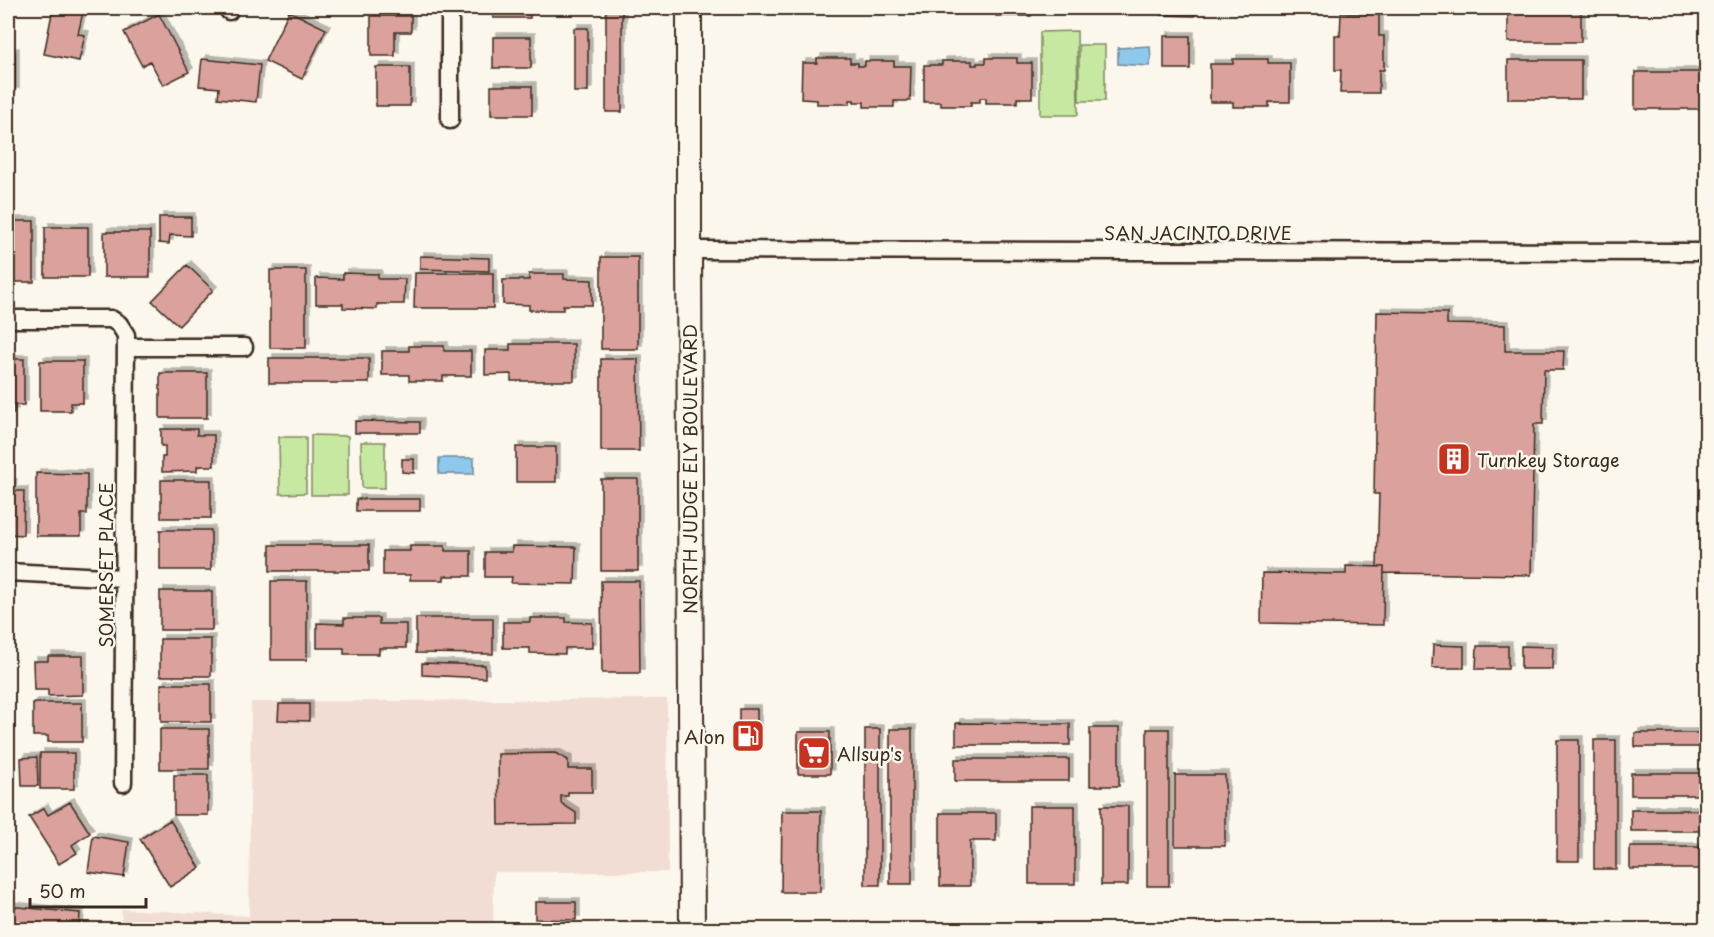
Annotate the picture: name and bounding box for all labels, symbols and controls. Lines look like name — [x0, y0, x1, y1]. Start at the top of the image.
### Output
street label: SAN JACINTO DRIVE — [1104, 219, 1292, 246]
street label: NORTH JUDGE ELY BOULEVARD — [676, 324, 703, 614]
building icon: Turnkey Storage — [1436, 441, 1472, 477]
place label: Turnkey Storage — [1477, 446, 1620, 473]
street label: SOMERSET PLACE — [92, 483, 119, 647]
fuel station icon: Alon — [730, 718, 766, 754]
place label: Alon — [684, 723, 725, 750]
supermarket icon: Allsup's — [796, 735, 832, 771]
place label: Allsup's — [837, 740, 902, 767]
scale bar — [30, 871, 146, 909]
text: 50 m — [39, 877, 86, 904]

